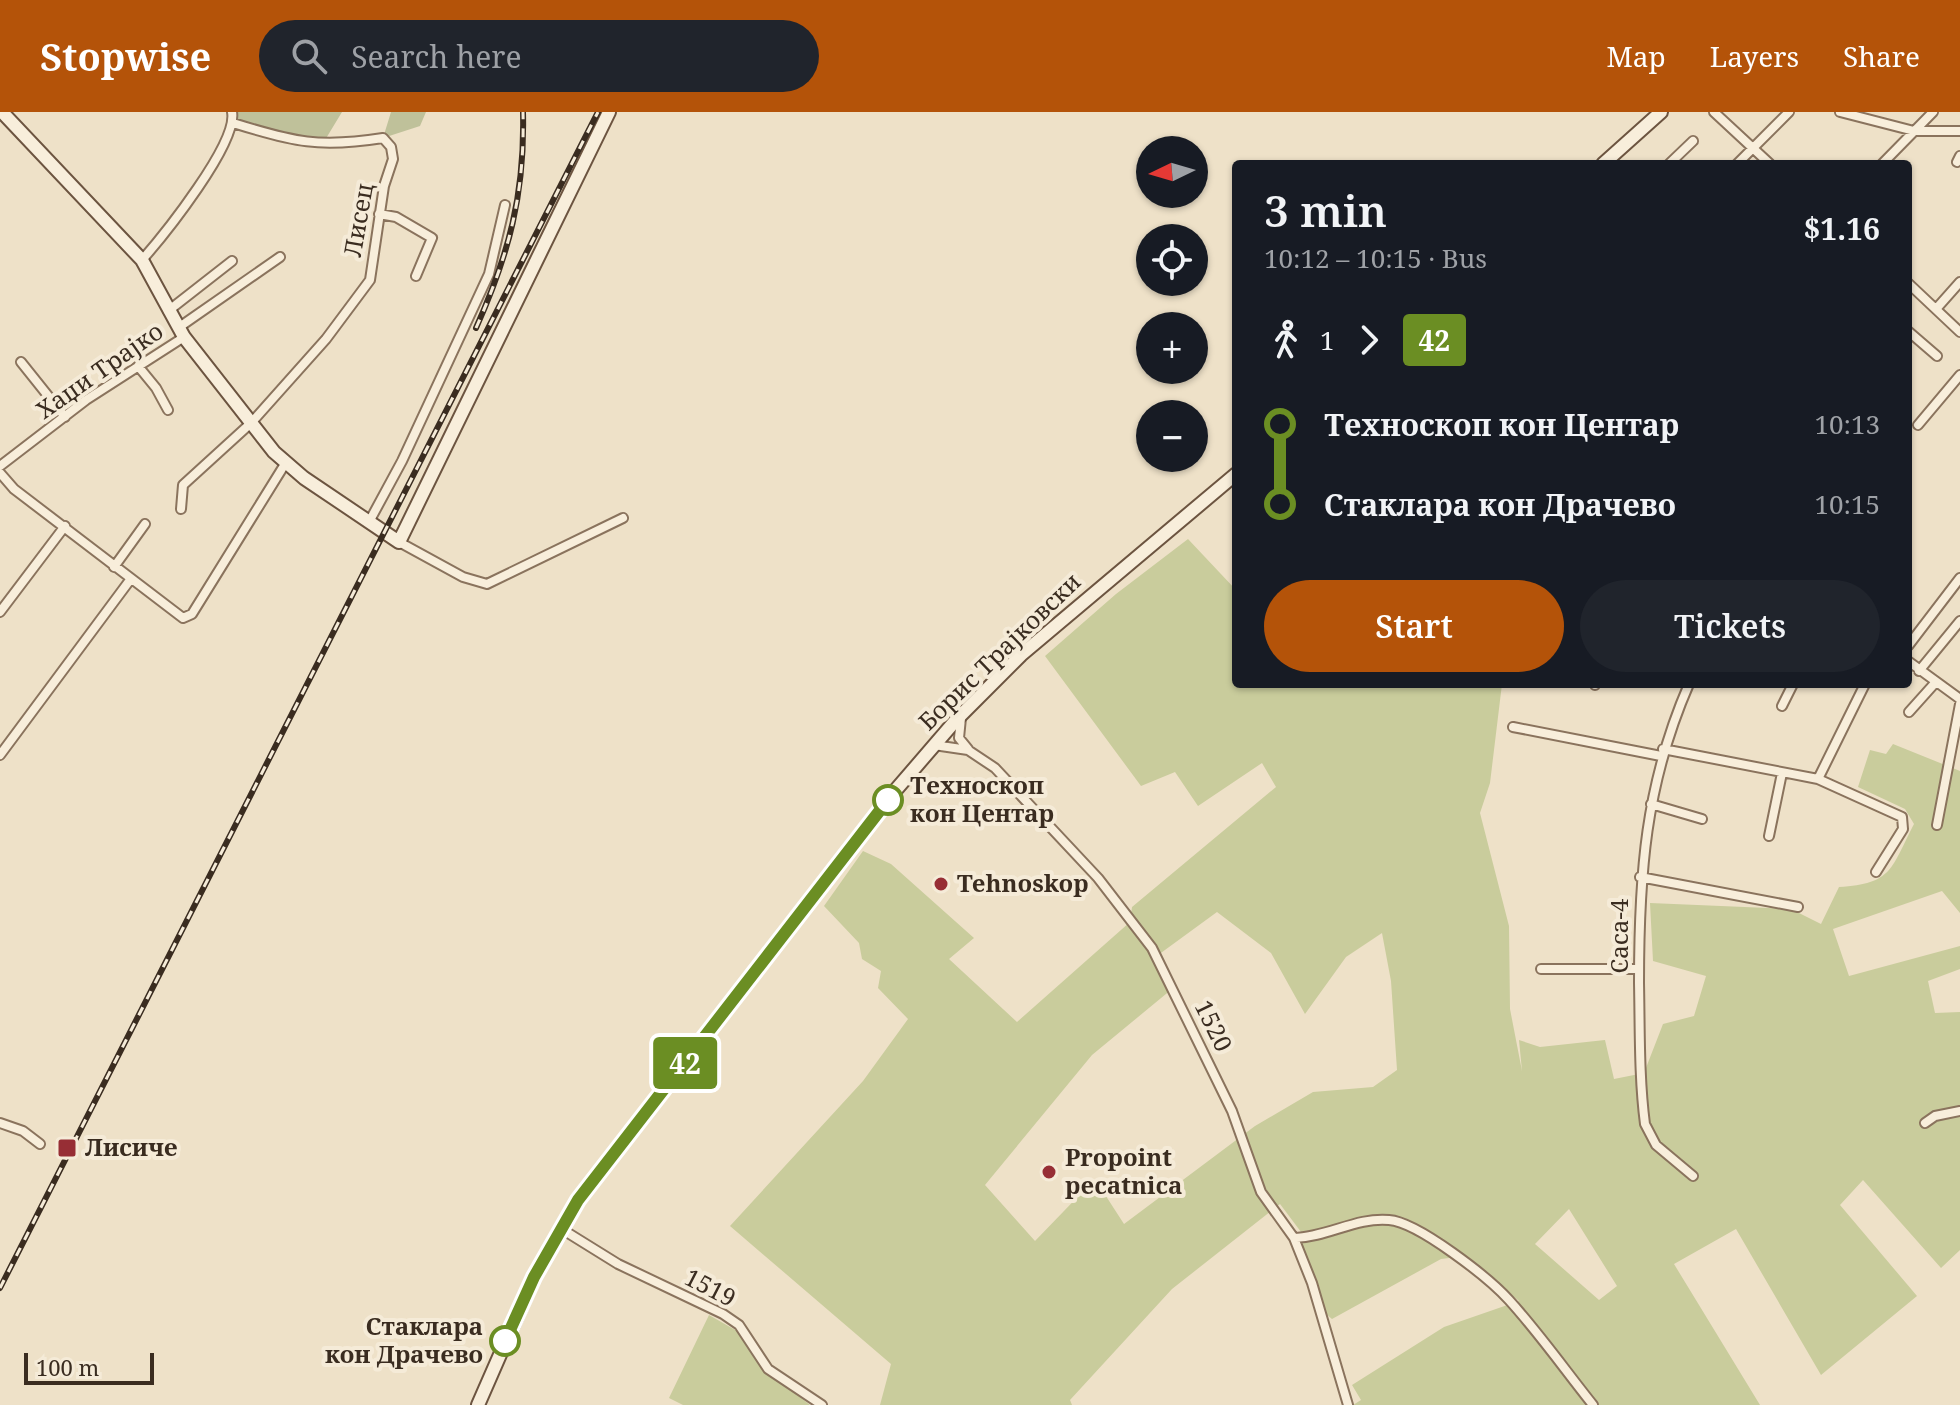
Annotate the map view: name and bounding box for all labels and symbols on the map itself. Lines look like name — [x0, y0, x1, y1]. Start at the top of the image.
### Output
north arrow — [1136, 136, 1208, 208]
street label: Лисец — [335, 180, 380, 259]
street label: Хаџи Трајко — [29, 314, 169, 426]
street label: Борис Трајковски — [911, 565, 1087, 737]
place label: Техноскоп кон Центар — [910, 768, 1054, 829]
marker: Техноскоп кон Центар — [873, 785, 903, 815]
place label: Tehnoskop — [957, 866, 1089, 899]
marker: Tehnoskop — [932, 875, 950, 893]
street label: Саса-4 — [1602, 898, 1635, 973]
street label: 1520 — [1188, 994, 1241, 1057]
line badge: 42 — [649, 1037, 721, 1089]
place label: Лисиче — [85, 1130, 178, 1163]
marker: Лисиче — [56, 1137, 78, 1159]
place label: Propoint pecatnica — [1065, 1140, 1182, 1201]
marker: Propoint pecatnica — [1040, 1163, 1058, 1181]
street label: 1519 — [679, 1260, 742, 1314]
place label: Стаклара кон Драчево — [325, 1309, 483, 1370]
marker: Стаклара кон Драчево — [490, 1326, 520, 1356]
scale bar — [24, 1349, 154, 1385]

